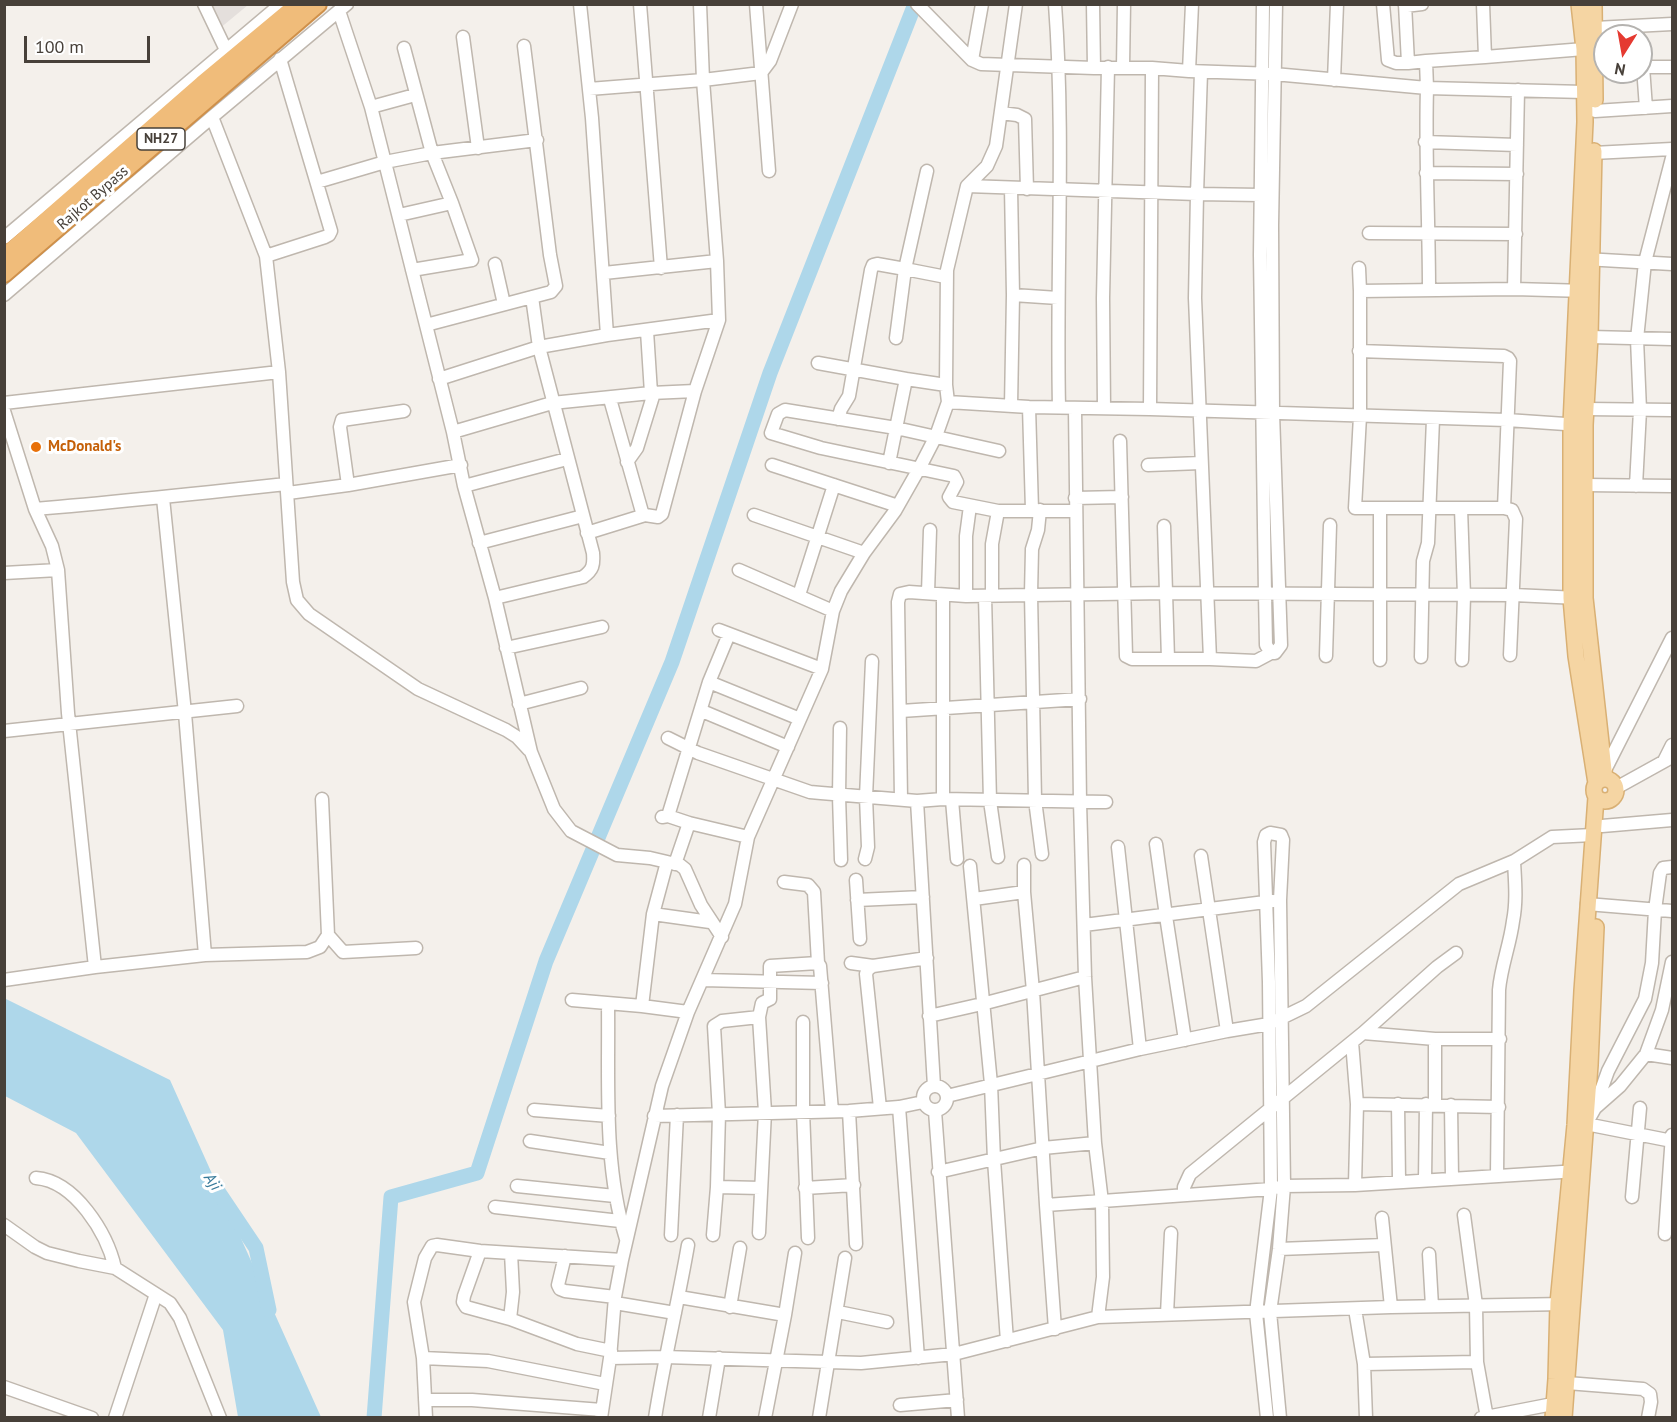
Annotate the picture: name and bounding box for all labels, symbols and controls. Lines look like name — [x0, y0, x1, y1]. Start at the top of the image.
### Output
scale bar — [27, 24, 153, 62]
north arrow — [1593, 24, 1653, 84]
text: 100 m — [35, 35, 84, 58]
text: N — [1613, 59, 1627, 81]
road number: NH27 — [137, 128, 185, 150]
street label: Rajkot Bypass — [54, 162, 132, 234]
place label: McDonald's — [48, 438, 121, 456]
marker: McDonald's — [29, 440, 43, 454]
water label: Aji — [199, 1170, 225, 1194]

